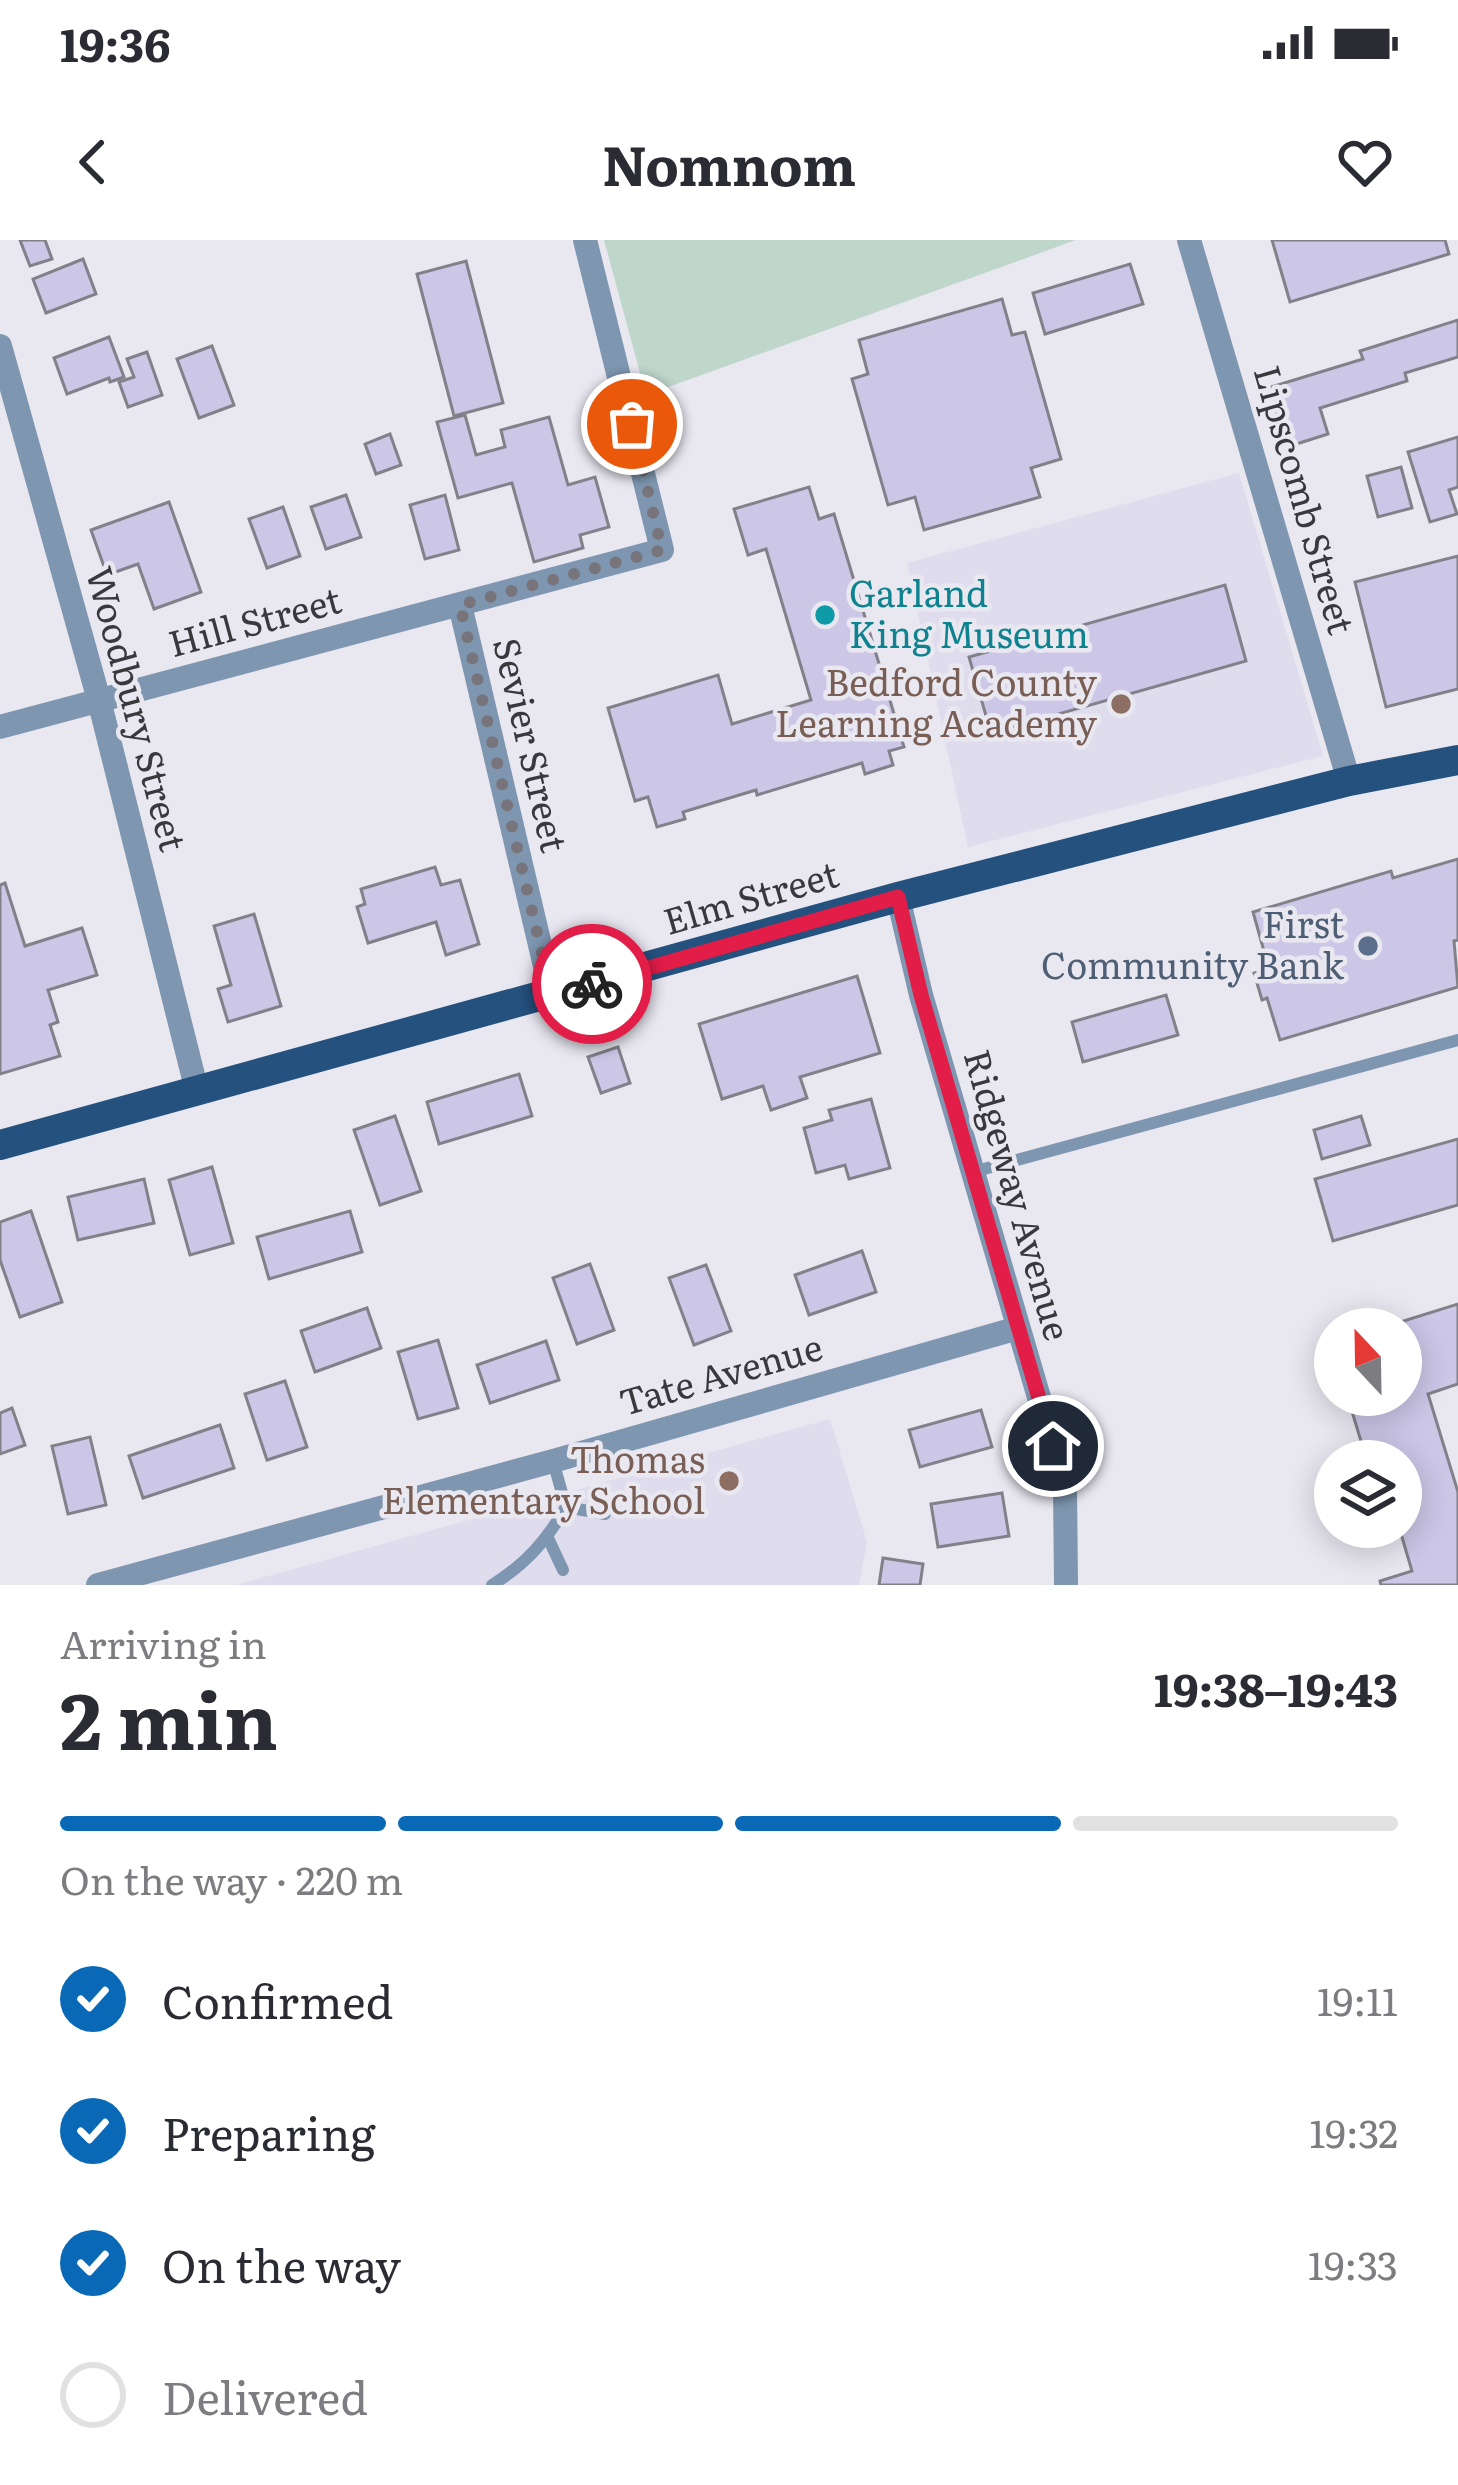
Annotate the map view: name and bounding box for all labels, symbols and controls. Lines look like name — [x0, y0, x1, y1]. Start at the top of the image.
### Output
text: 19:36 — [60, 9, 170, 76]
text: Nomnom — [602, 122, 856, 203]
icon: back — [60, 129, 126, 195]
icon: heart — [1332, 129, 1398, 195]
street label: Lipscomb Street — [1243, 359, 1370, 640]
pin — [581, 373, 683, 475]
icon: bag — [599, 391, 665, 457]
street label: Woodbury Street — [75, 560, 202, 857]
place label: Garland King Museum — [849, 565, 1089, 659]
street label: Hill Street — [162, 571, 347, 668]
marker: Garland King Museum — [812, 602, 838, 628]
street label: Sevier Street — [482, 632, 583, 857]
place label: Bedford County Learning Academy — [775, 654, 1097, 748]
marker: Bedford County Learning Academy — [1108, 691, 1134, 717]
street label: Elm Street — [657, 845, 844, 946]
place label: First Community Bank — [1041, 896, 1345, 990]
courier — [532, 924, 652, 1044]
marker: First Community Bank — [1355, 933, 1381, 959]
icon: bike — [559, 951, 625, 1017]
street label: Ridgeway Avenue — [953, 1043, 1086, 1346]
north arrow — [1314, 1308, 1422, 1416]
map controls — [1314, 1308, 1422, 1548]
street label: Tate Avenue — [613, 1318, 828, 1427]
pin — [1002, 1395, 1104, 1497]
icon: home — [1020, 1413, 1086, 1479]
place label: Thomas Elementary School — [382, 1431, 705, 1525]
button: layers — [1314, 1440, 1422, 1548]
marker: Thomas Elementary School — [716, 1468, 742, 1494]
text: Arriving in — [60, 1613, 267, 1671]
text: 19:38–19:43 — [1154, 1654, 1398, 1721]
text: 2 min — [60, 1658, 278, 1774]
text: On the way · 220 m — [60, 1849, 403, 1907]
icon: check — [60, 1966, 126, 2032]
text: Confirmed — [162, 1966, 393, 2033]
text: 19:11 — [1317, 1970, 1398, 2028]
icon: check — [60, 2098, 126, 2164]
text: Preparing — [162, 2098, 376, 2165]
text: 19:32 — [1309, 2102, 1398, 2160]
icon: check — [60, 2230, 126, 2296]
text: On the way — [162, 2230, 401, 2297]
text: 19:33 — [1308, 2234, 1398, 2292]
text: Delivered — [162, 2362, 368, 2429]

